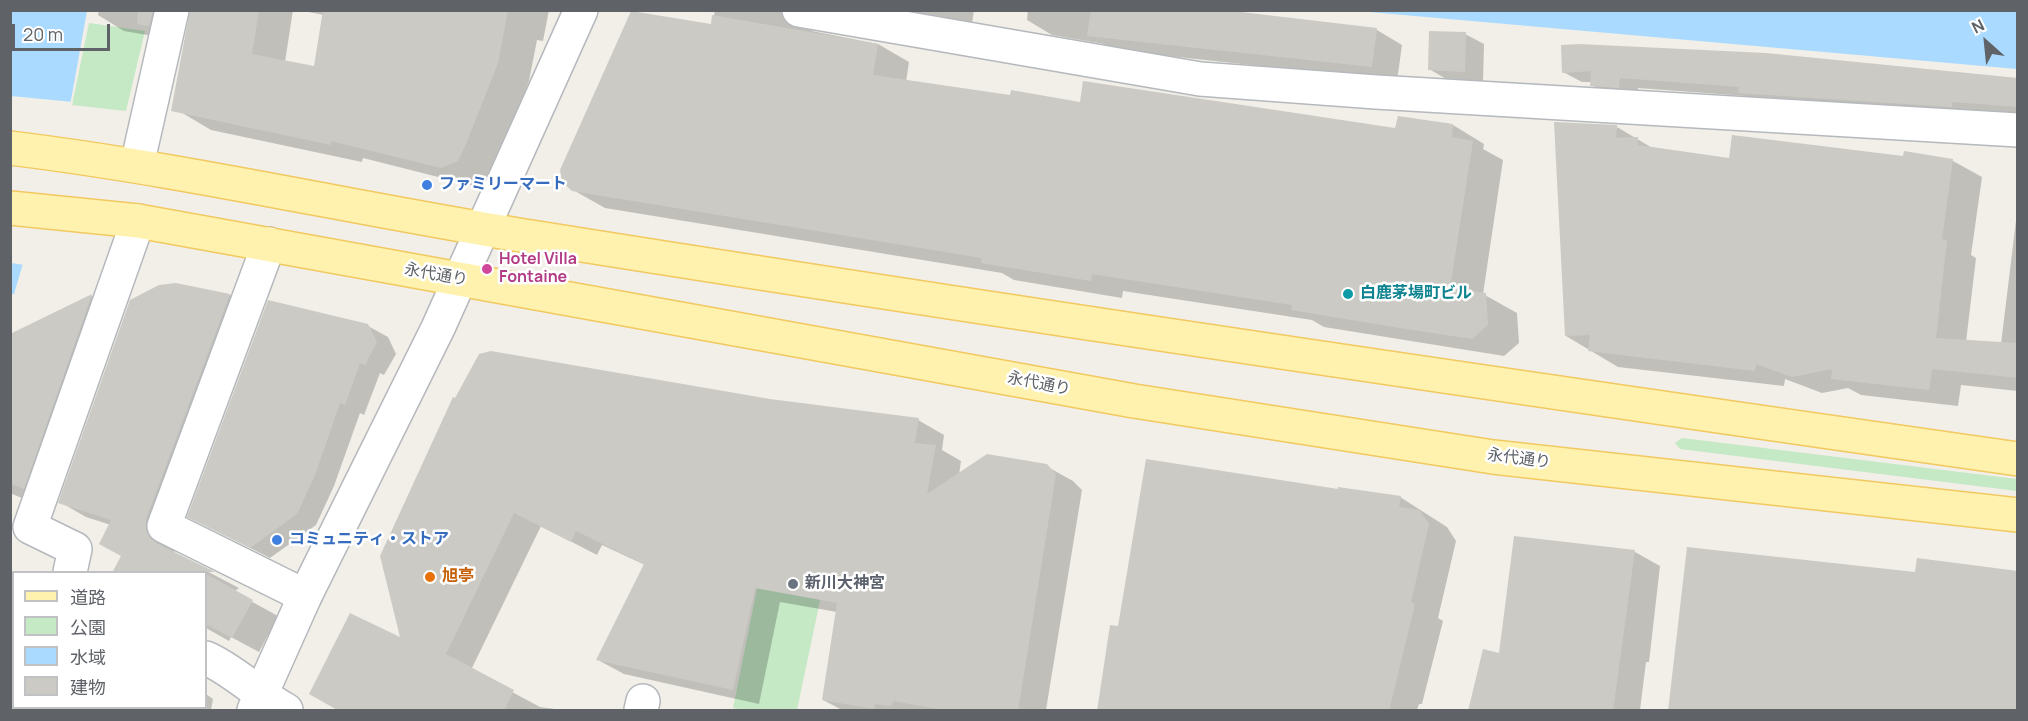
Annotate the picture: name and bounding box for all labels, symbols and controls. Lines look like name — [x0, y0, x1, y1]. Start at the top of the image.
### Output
scale bar — [15, 12, 112, 50]
north arrow — [1956, 12, 2016, 72]
text: N — [1968, 14, 1988, 38]
text: 20 m — [23, 22, 63, 46]
place label: ファミリーマート — [439, 175, 567, 195]
marker: ファミリーマート — [420, 178, 434, 192]
place label: Hotel Villa Fontaine — [499, 250, 577, 288]
street label: 永代通り — [403, 260, 469, 290]
marker: Hotel Villa Fontaine — [480, 262, 494, 276]
place label: 白鹿茅場町ビル — [1360, 284, 1472, 304]
marker: 白鹿茅場町ビル — [1341, 287, 1355, 301]
street label: 永代通り — [1006, 368, 1072, 400]
street label: 永代通り — [1486, 446, 1552, 472]
place label: コミュニティ・ストア — [289, 530, 449, 550]
marker: コミュニティ・ストア — [270, 533, 284, 547]
place label: 旭亭 — [442, 567, 474, 587]
marker: 旭亭 — [423, 570, 437, 584]
legend — [12, 571, 207, 709]
place label: 新川大神宮 — [805, 574, 885, 594]
marker: 新川大神宮 — [786, 577, 800, 591]
text: 道路 — [70, 585, 106, 609]
text: 公園 — [70, 615, 106, 639]
text: 水域 — [70, 645, 106, 669]
text: 建物 — [70, 675, 106, 699]

